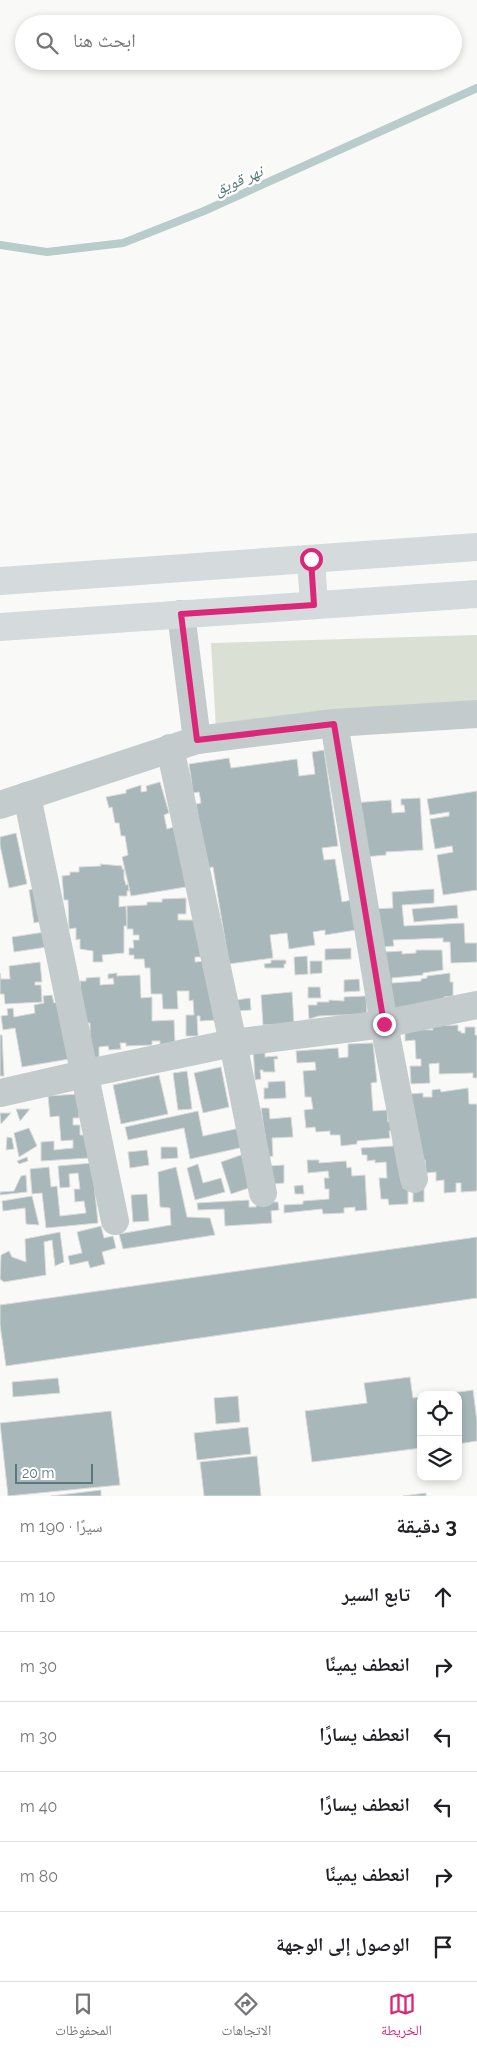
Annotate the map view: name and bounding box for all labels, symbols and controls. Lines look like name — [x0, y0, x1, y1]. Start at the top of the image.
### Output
search box — [15, 15, 462, 70]
icon: search — [33, 29, 61, 57]
text: ابحث هنا — [73, 29, 136, 51]
water label: نهر قويق — [211, 160, 268, 200]
route start — [300, 548, 323, 571]
route end — [373, 1013, 396, 1036]
map controls — [417, 1391, 462, 1481]
button: locate — [417, 1391, 462, 1436]
button: layers — [417, 1436, 462, 1481]
scale bar — [15, 1461, 92, 1484]
text: 20 m — [22, 1465, 54, 1481]
text: 3 دقيقة — [396, 1513, 457, 1538]
text: سيرًا · 190 m — [20, 1517, 103, 1536]
text: تابع السير — [342, 1583, 410, 1605]
icon: ahead — [429, 1583, 457, 1611]
text: 10 m — [20, 1587, 55, 1606]
text: انعطف يمينًا — [325, 1653, 410, 1675]
icon: right — [429, 1653, 457, 1681]
text: 30 m — [20, 1657, 57, 1676]
text: انعطف يسارًا — [319, 1723, 410, 1745]
icon: left — [429, 1723, 457, 1751]
text: 30 m — [20, 1727, 57, 1746]
text: انعطف يسارًا — [319, 1793, 410, 1815]
icon: left — [429, 1793, 457, 1821]
text: 40 m — [20, 1797, 57, 1816]
text: انعطف يمينًا — [325, 1863, 410, 1885]
icon: right — [429, 1863, 457, 1891]
text: 80 m — [20, 1867, 58, 1886]
text: الوصول إلى الوجهة — [276, 1933, 410, 1955]
icon: arrive — [429, 1933, 457, 1961]
tab: المحفوظات — [55, 1990, 112, 2044]
tab: الاتجاهات — [222, 1990, 271, 2044]
tab: الخريطة — [381, 1990, 422, 2044]

